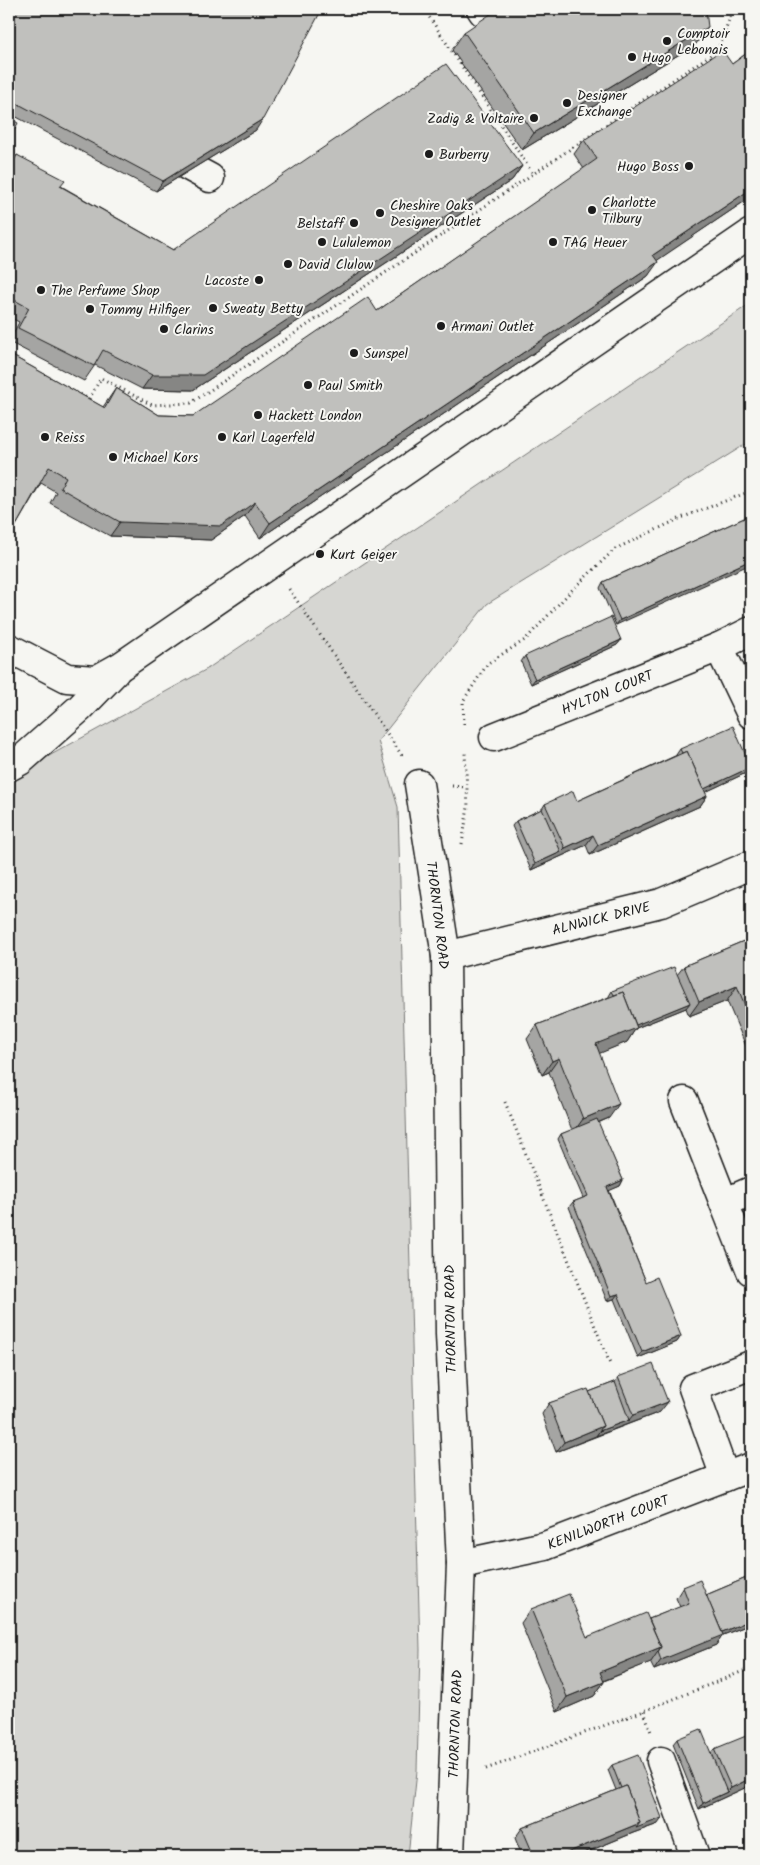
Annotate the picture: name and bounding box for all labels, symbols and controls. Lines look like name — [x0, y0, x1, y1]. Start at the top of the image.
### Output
place label: Comptoir Lebonais — [677, 23, 731, 61]
marker: Comptoir Lebonais — [661, 35, 673, 47]
place label: Hugo — [642, 47, 671, 69]
marker: Hugo — [626, 51, 638, 63]
place label: Designer Exchange — [577, 85, 633, 123]
marker: Designer Exchange — [561, 97, 573, 109]
place label: Zadig & Voltaire — [427, 108, 525, 130]
marker: Zadig & Voltaire — [528, 112, 540, 124]
place label: Burberry — [439, 144, 489, 166]
marker: Burberry — [423, 148, 435, 160]
place label: Hugo Boss — [617, 156, 679, 178]
marker: Hugo Boss — [683, 160, 695, 172]
place label: Charlotte Tilbury — [602, 192, 657, 230]
place label: Cheshire Oaks Designer Outlet — [390, 195, 482, 233]
marker: Charlotte Tilbury — [586, 204, 598, 216]
marker: Cheshire Oaks Designer Outlet — [374, 207, 386, 219]
place label: Belstaff — [297, 213, 346, 235]
marker: Belstaff — [348, 217, 360, 229]
place label: Lululemon — [332, 232, 391, 254]
place label: TAG Heuer — [563, 232, 628, 254]
marker: Lululemon — [316, 236, 328, 248]
marker: TAG Heuer — [547, 236, 559, 248]
place label: David Clulow — [298, 254, 374, 276]
marker: David Clulow — [282, 258, 294, 270]
place label: Lacoste — [205, 270, 250, 292]
marker: Lacoste — [253, 274, 265, 286]
place label: The Perfume Shop — [51, 280, 160, 302]
marker: The Perfume Shop — [35, 284, 47, 296]
place label: Sweaty Betty — [223, 298, 303, 320]
place label: Tommy Hilfiger — [100, 299, 191, 321]
marker: Sweaty Betty — [207, 302, 219, 314]
marker: Tommy Hilfiger — [84, 303, 96, 315]
place label: Armani Outlet — [451, 316, 535, 338]
place label: Clarins — [174, 319, 214, 341]
marker: Armani Outlet — [435, 320, 447, 332]
marker: Clarins — [158, 323, 170, 335]
place label: Sunspel — [364, 343, 409, 365]
marker: Sunspel — [348, 347, 360, 359]
place label: Paul Smith — [318, 375, 383, 397]
marker: Paul Smith — [302, 379, 314, 391]
place label: Hackett London — [268, 405, 362, 427]
marker: Hackett London — [252, 409, 264, 421]
place label: Reiss — [55, 427, 85, 449]
place label: Karl Lagerfeld — [232, 427, 315, 449]
marker: Reiss — [39, 431, 51, 443]
marker: Karl Lagerfeld — [216, 431, 228, 443]
place label: Michael Kors — [123, 447, 198, 469]
marker: Michael Kors — [107, 451, 119, 463]
place label: Kurt Geiger — [330, 544, 398, 566]
marker: Kurt Geiger — [314, 548, 326, 560]
street label: HYLTON COURT — [558, 664, 658, 721]
street label: THORNTON ROAD — [419, 860, 455, 970]
street label: ALNWICK DRIVE — [550, 896, 653, 942]
street label: THORNTON ROAD — [439, 1265, 463, 1373]
street label: KENILWORTH COURT — [544, 1489, 674, 1556]
street label: THORNTON ROAD — [443, 1669, 469, 1779]

